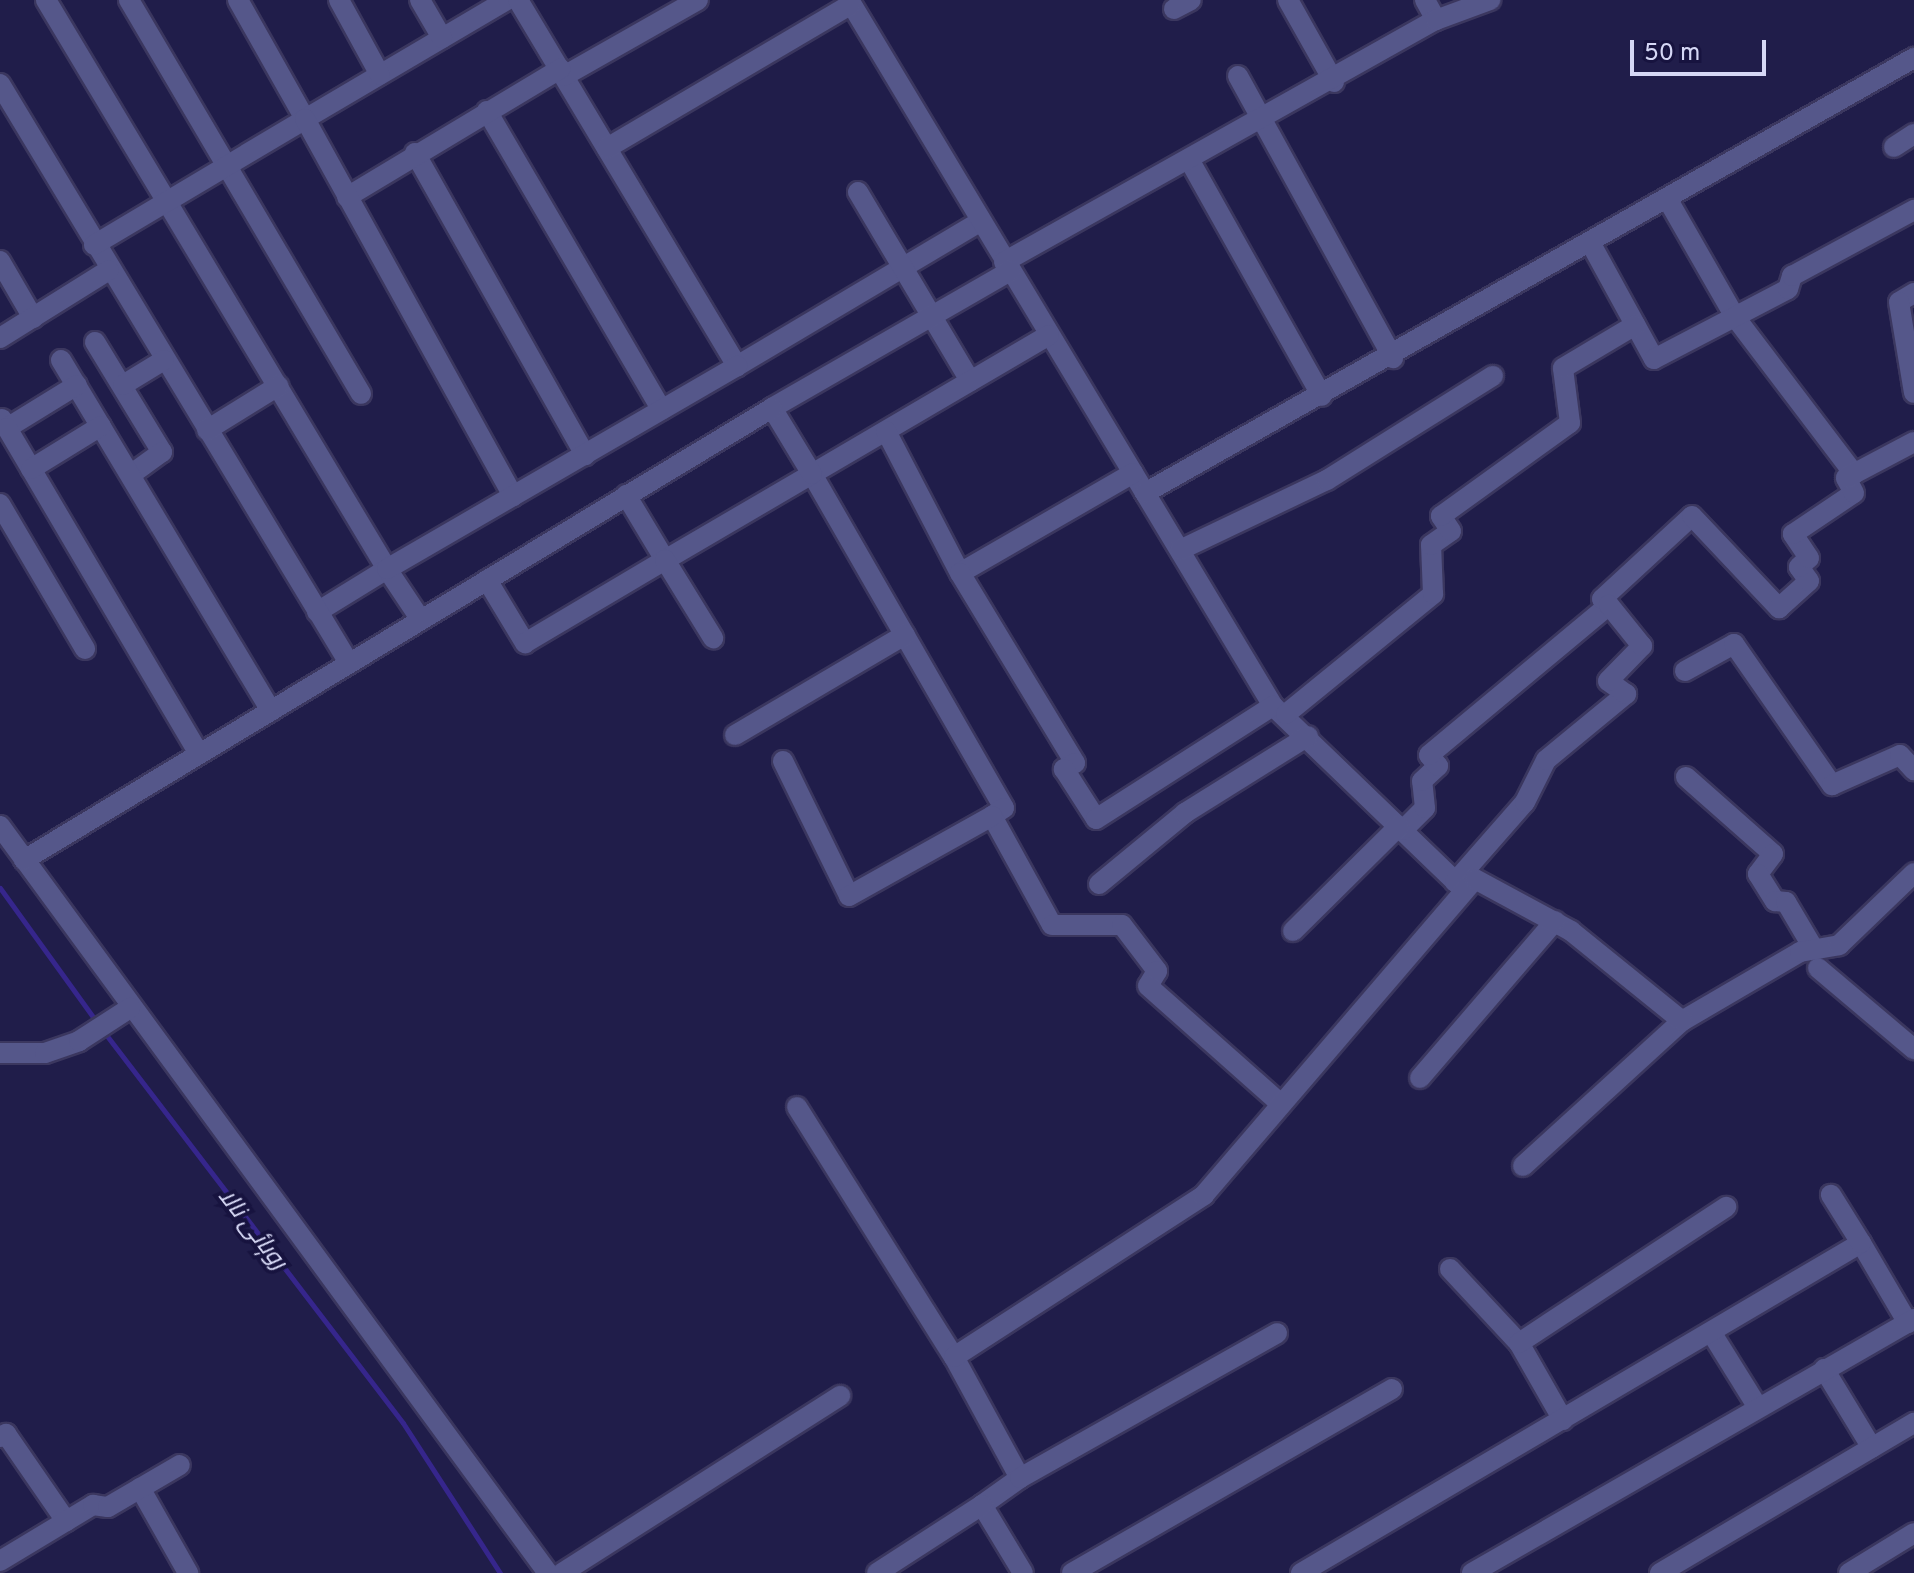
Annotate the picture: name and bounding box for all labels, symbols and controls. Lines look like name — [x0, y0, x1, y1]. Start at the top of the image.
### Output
scale bar — [1634, 24, 1770, 74]
text: 50 m — [1644, 39, 1700, 69]
water label: روہائی نالا — [210, 1184, 292, 1276]

